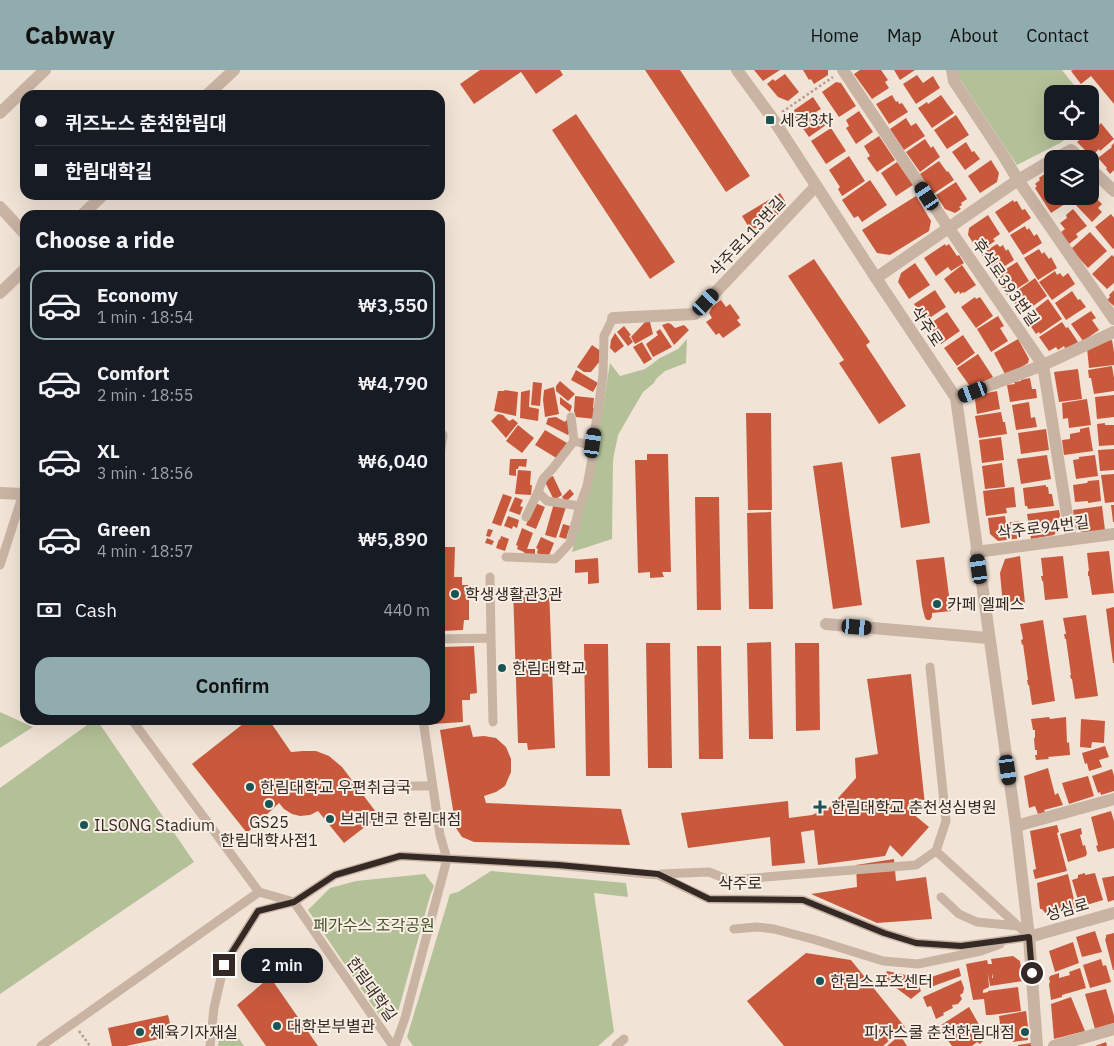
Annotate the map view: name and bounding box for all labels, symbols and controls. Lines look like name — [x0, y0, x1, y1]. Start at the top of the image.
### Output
text: Cabway — [25, 19, 115, 51]
text: Home — [811, 24, 859, 47]
text: Map — [887, 24, 922, 47]
text: About — [950, 24, 998, 47]
text: Contact — [1026, 24, 1089, 47]
map controls — [1044, 85, 1099, 205]
button: locate — [1044, 85, 1099, 140]
place label: 세경3차 — [780, 110, 834, 130]
text: 퀴즈노스 춘천한림대 — [65, 111, 227, 135]
marker: 세경3차 — [764, 114, 776, 126]
button: layers — [1044, 150, 1099, 205]
text: 한림대학길 — [65, 159, 152, 183]
car — [912, 179, 941, 213]
street label: 삭주로113번길 — [705, 192, 789, 280]
text: Choose a ride — [35, 225, 175, 254]
street label: 후석로393번길 — [968, 234, 1044, 330]
icon: car — [37, 283, 82, 328]
text: Economy — [97, 283, 178, 307]
car — [690, 286, 721, 318]
text: ₩3,550 — [358, 293, 428, 317]
street label: 삭주로 — [906, 302, 948, 350]
text: 1 min · 18:54 — [97, 307, 193, 327]
icon: car — [37, 361, 82, 406]
text: Comfort — [97, 361, 170, 385]
text: ₩4,790 — [358, 371, 428, 395]
car — [956, 380, 989, 404]
text: 2 min · 18:55 — [97, 385, 193, 405]
car — [583, 427, 602, 459]
icon: car — [37, 439, 82, 484]
text: XL — [97, 439, 120, 463]
text: ₩6,040 — [358, 449, 428, 473]
text: 3 min · 18:56 — [97, 463, 193, 483]
street label: 삭주로94번길 — [996, 511, 1090, 543]
icon: car — [37, 517, 82, 562]
text: Green — [97, 517, 151, 541]
text: ₩5,890 — [358, 527, 428, 551]
text: 4 min · 18:57 — [97, 541, 193, 561]
car — [969, 553, 988, 585]
place label: 학생생활관3관 — [465, 584, 563, 604]
marker: 학생생활관3관 — [449, 588, 461, 600]
place label: 카페 엘페스 — [947, 594, 1024, 614]
icon: cash — [35, 596, 63, 624]
text: Cash — [75, 598, 117, 622]
marker: 카페 엘페스 — [931, 598, 943, 610]
text: 440 m — [383, 600, 430, 620]
car — [841, 618, 872, 636]
button: Confirm — [35, 657, 430, 715]
place label: 한림대학교 — [512, 658, 586, 678]
marker: 한림대학교 — [496, 662, 508, 674]
car — [998, 754, 1017, 786]
place label: 한림대학교 우편취급국 — [260, 777, 411, 797]
marker: 한림대학교 우편취급국 — [244, 781, 256, 793]
place label: 한림대학교 춘천성심병원 — [831, 797, 997, 817]
marker: GS25 한림대학사점1 — [263, 798, 275, 810]
marker: 한림대학교 춘천성심병원 — [813, 800, 827, 814]
place label: 브레댄코 한림대점 — [340, 809, 462, 829]
place label: GS25 한림대학사점1 — [220, 812, 318, 850]
marker: 브레댄코 한림대점 — [324, 813, 336, 825]
place label: ILSONG Stadium — [94, 815, 215, 835]
marker: ILSONG Stadium — [78, 819, 90, 831]
street label: 삭주로 — [718, 873, 762, 893]
street label: 성심로 — [1043, 893, 1091, 925]
park label: 페가수스 조각공원 — [313, 915, 435, 935]
callout: 2 min — [242, 948, 324, 982]
street label: 한림대학길 — [343, 953, 401, 1025]
route end — [213, 954, 235, 976]
text: 2 min — [261, 955, 303, 975]
route start — [1021, 962, 1043, 984]
place label: 한림스포츠센터 — [830, 971, 933, 991]
marker: 한림스포츠센터 — [814, 975, 826, 987]
place label: 대학본부별관 — [287, 1016, 376, 1036]
marker: 대학본부별관 — [271, 1020, 283, 1032]
place label: 체육기자재실 — [150, 1022, 238, 1042]
place label: 피자스쿨 춘천한림대점 — [864, 1022, 1015, 1042]
marker: 체육기자재실 — [134, 1026, 146, 1038]
marker: 피자스쿨 춘천한림대점 — [1019, 1026, 1031, 1038]

